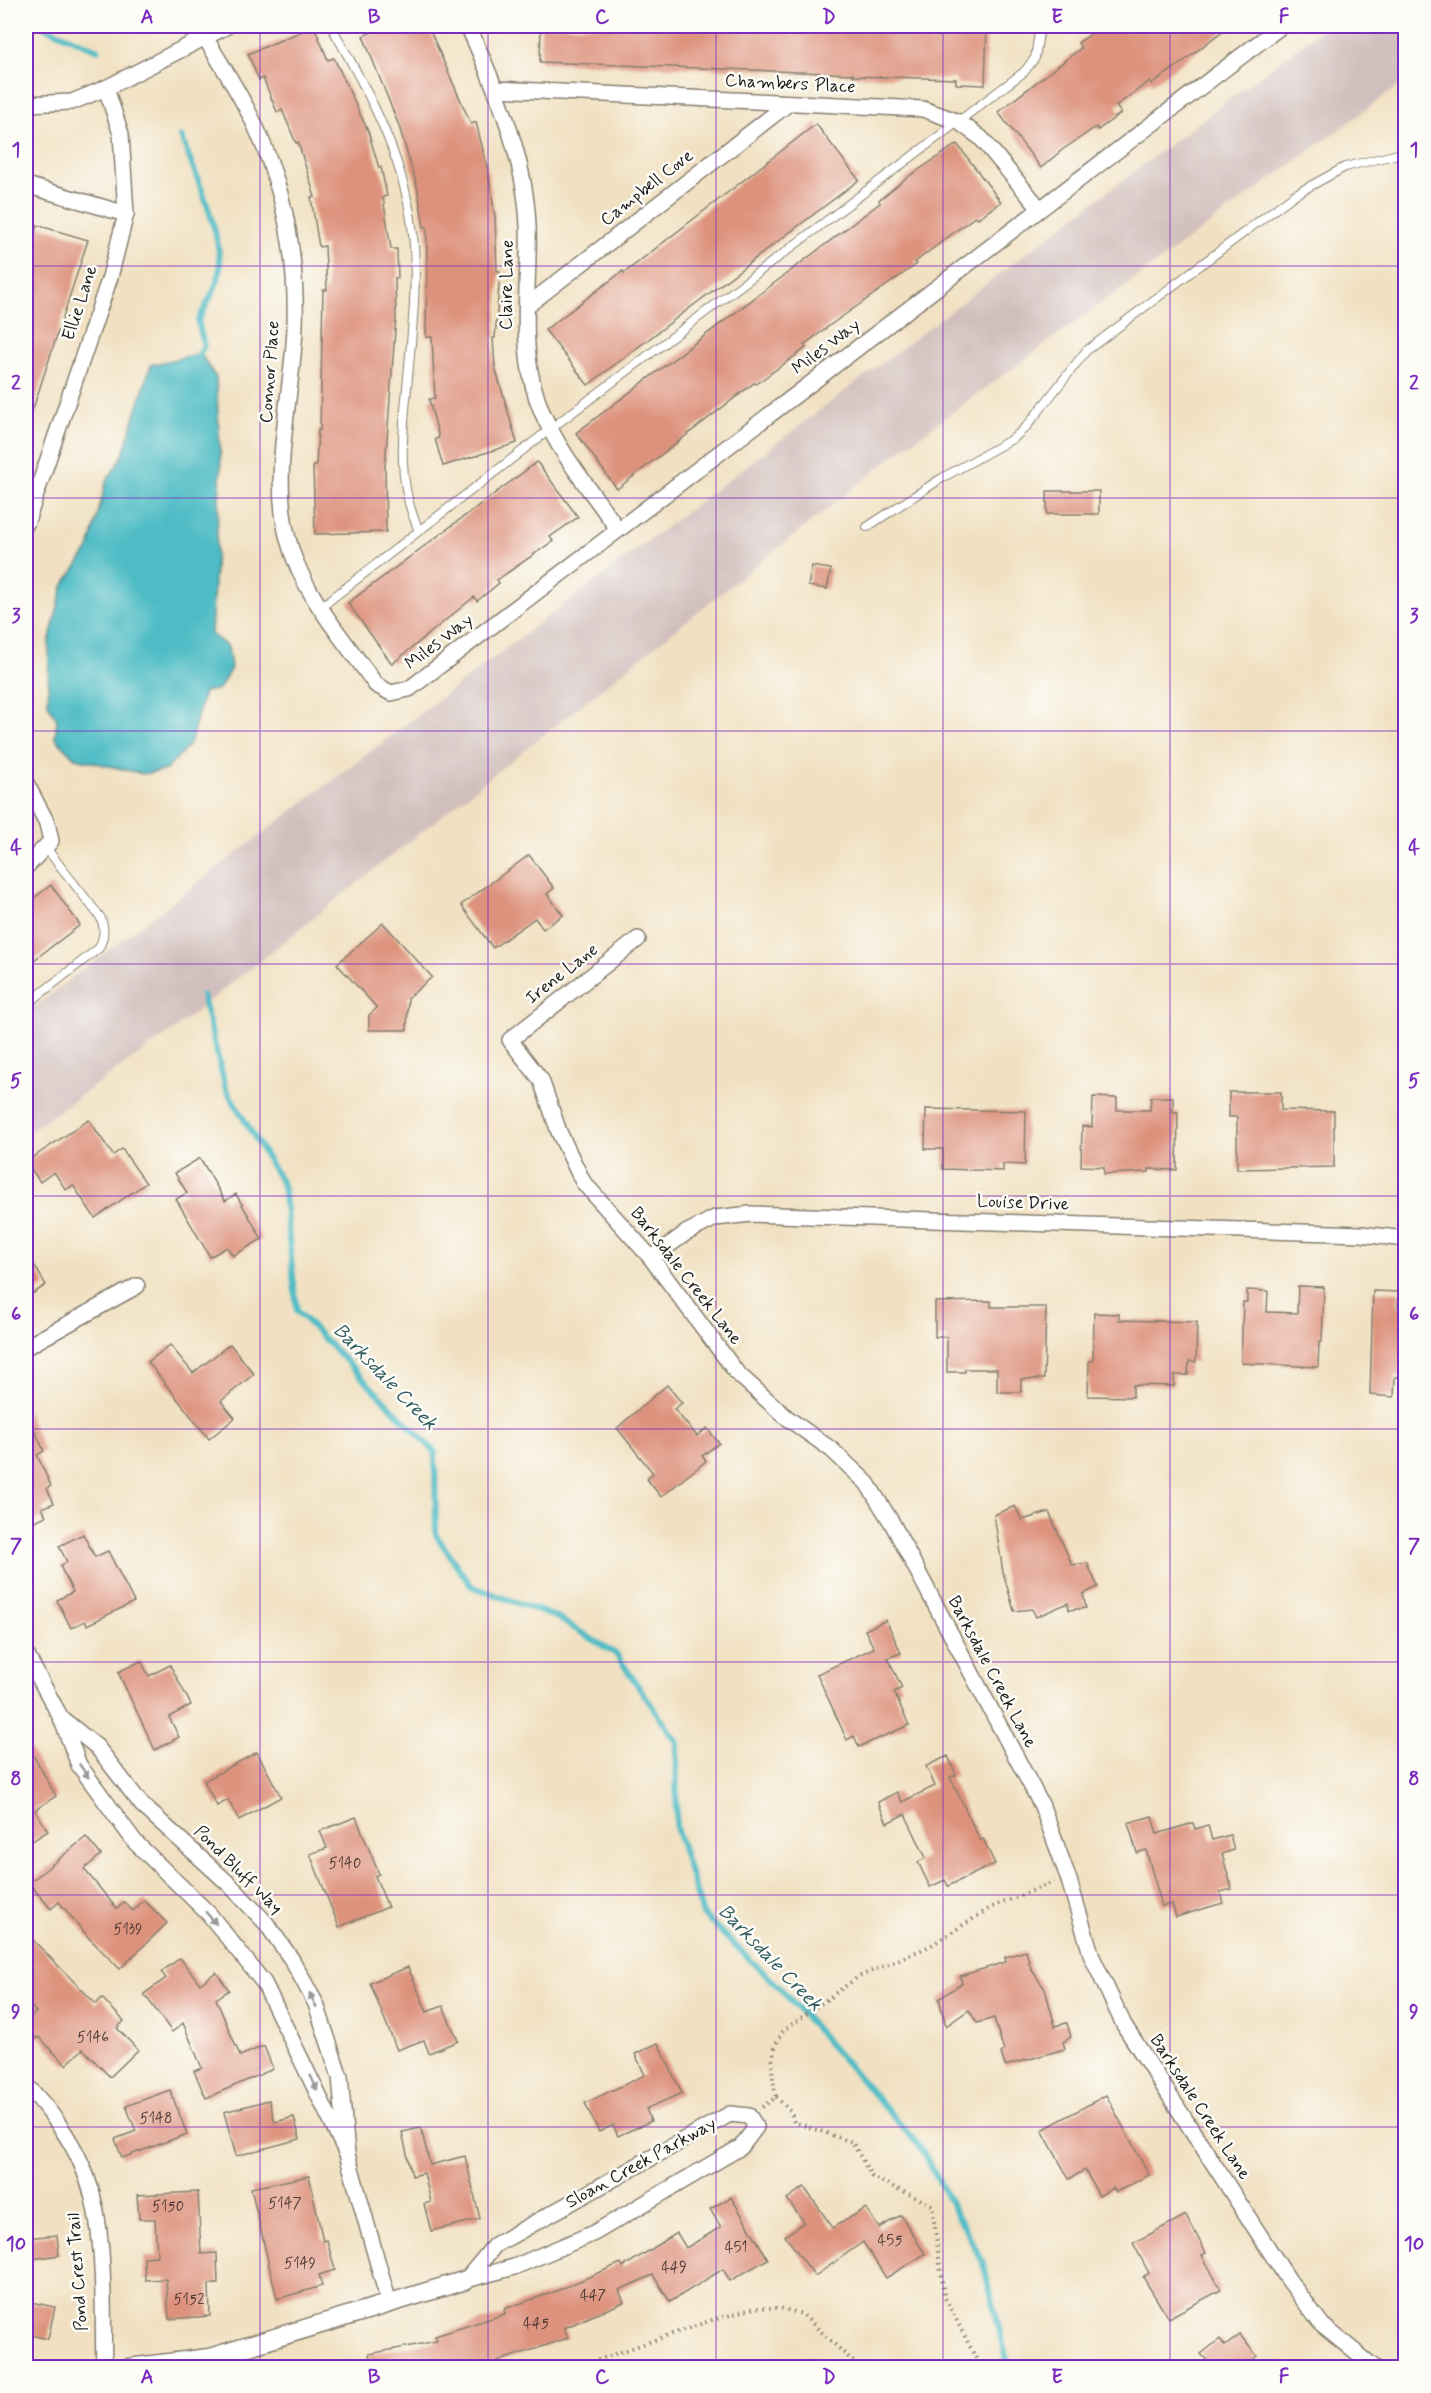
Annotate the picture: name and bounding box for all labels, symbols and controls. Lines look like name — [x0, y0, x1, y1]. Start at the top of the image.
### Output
text: A — [140, 4, 154, 31]
text: B — [368, 4, 381, 31]
text: C — [595, 4, 610, 31]
text: D — [822, 4, 836, 31]
text: E — [1051, 4, 1063, 31]
text: F — [1279, 4, 1290, 31]
street label: Chambers Place — [724, 69, 856, 99]
text: 1 — [12, 137, 20, 164]
text: 1 — [1410, 137, 1418, 164]
street label: Campbell Cove — [596, 144, 699, 232]
street label: Claire Lane — [494, 240, 520, 330]
street label: Ellie Lane — [57, 262, 103, 344]
street label: Miles Way — [787, 313, 865, 381]
street label: Connor Place — [254, 320, 286, 424]
text: 2 — [11, 370, 21, 397]
text: 2 — [1409, 370, 1419, 397]
text: 3 — [11, 603, 21, 630]
text: 3 — [1409, 603, 1419, 630]
street label: Miles Way — [400, 608, 478, 676]
text: 4 — [10, 835, 22, 862]
text: 4 — [1408, 835, 1420, 862]
street label: Irene Lane — [521, 938, 603, 1010]
text: 5 — [10, 1068, 22, 1095]
text: 5 — [1408, 1068, 1420, 1095]
street label: Louise Drive — [977, 1189, 1069, 1217]
street label: Barksdale Creek Lane — [625, 1202, 747, 1350]
text: 6 — [11, 1301, 21, 1328]
text: 6 — [1409, 1301, 1419, 1328]
water label: Barksdale Creek — [327, 1317, 443, 1437]
text: 7 — [10, 1533, 22, 1560]
text: 7 — [1408, 1533, 1420, 1560]
street label: Barksdale Creek Lane — [942, 1592, 1042, 1752]
one-way arrow — [79, 1763, 90, 1780]
text: 8 — [10, 1766, 22, 1793]
text: 8 — [1408, 1766, 1420, 1793]
street label: Pond Bluff Way — [188, 1820, 288, 1920]
house number: 5140 — [329, 1854, 361, 1874]
water label: Barksdale Creek — [712, 1898, 828, 2018]
one-way arrow — [205, 1910, 218, 1926]
house number: 5139 — [114, 1920, 142, 1940]
one-way arrow — [308, 1991, 318, 2009]
text: 9 — [11, 1999, 21, 2026]
text: 9 — [1409, 1999, 1419, 2026]
house number: 5146 — [77, 2028, 109, 2048]
street label: Barksdale Creek Lane — [1144, 2030, 1256, 2184]
one-way arrow — [309, 2074, 319, 2092]
house number: 5148 — [140, 2109, 172, 2129]
street label: Sloan Creek Parkway — [562, 2112, 720, 2214]
house number: 5147 — [268, 2194, 302, 2214]
house number: 5150 — [152, 2197, 184, 2217]
street label: Pond Crest Trail — [62, 2212, 94, 2332]
text: 10 — [6, 2231, 26, 2258]
house number: 455 — [877, 2231, 903, 2251]
text: 10 — [1404, 2231, 1424, 2258]
house number: 451 — [725, 2238, 747, 2258]
house number: 5149 — [284, 2254, 316, 2274]
house number: 449 — [661, 2258, 687, 2278]
house number: 447 — [580, 2286, 606, 2306]
house number: 5152 — [173, 2290, 205, 2310]
house number: 445 — [523, 2314, 549, 2334]
text: A — [140, 2364, 154, 2391]
text: B — [368, 2364, 381, 2391]
text: C — [595, 2364, 610, 2391]
text: D — [822, 2364, 836, 2391]
text: E — [1051, 2364, 1063, 2391]
text: F — [1279, 2364, 1290, 2391]

